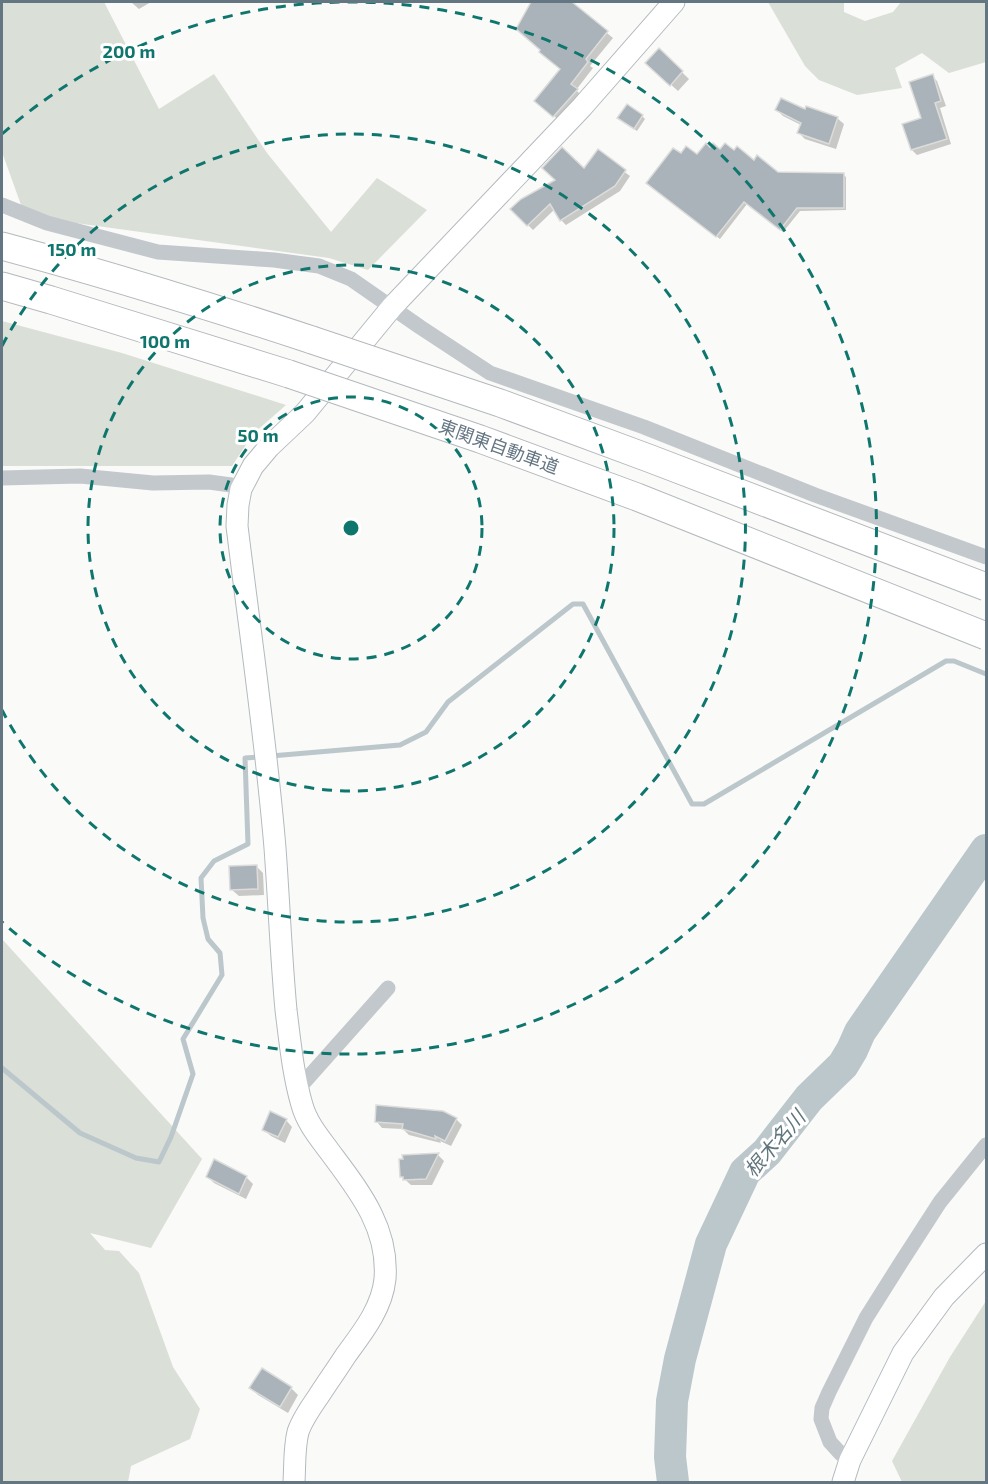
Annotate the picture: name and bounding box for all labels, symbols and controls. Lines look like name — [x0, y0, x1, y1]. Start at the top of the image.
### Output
text: 200 m — [103, 40, 155, 62]
text: 150 m — [48, 238, 96, 260]
text: 100 m — [140, 330, 190, 352]
street label: 東関東自動車道 — [436, 414, 562, 478]
text: 50 m — [237, 424, 279, 446]
centre of rings — [341, 518, 361, 538]
water label: 根木名川 — [739, 1103, 811, 1181]

